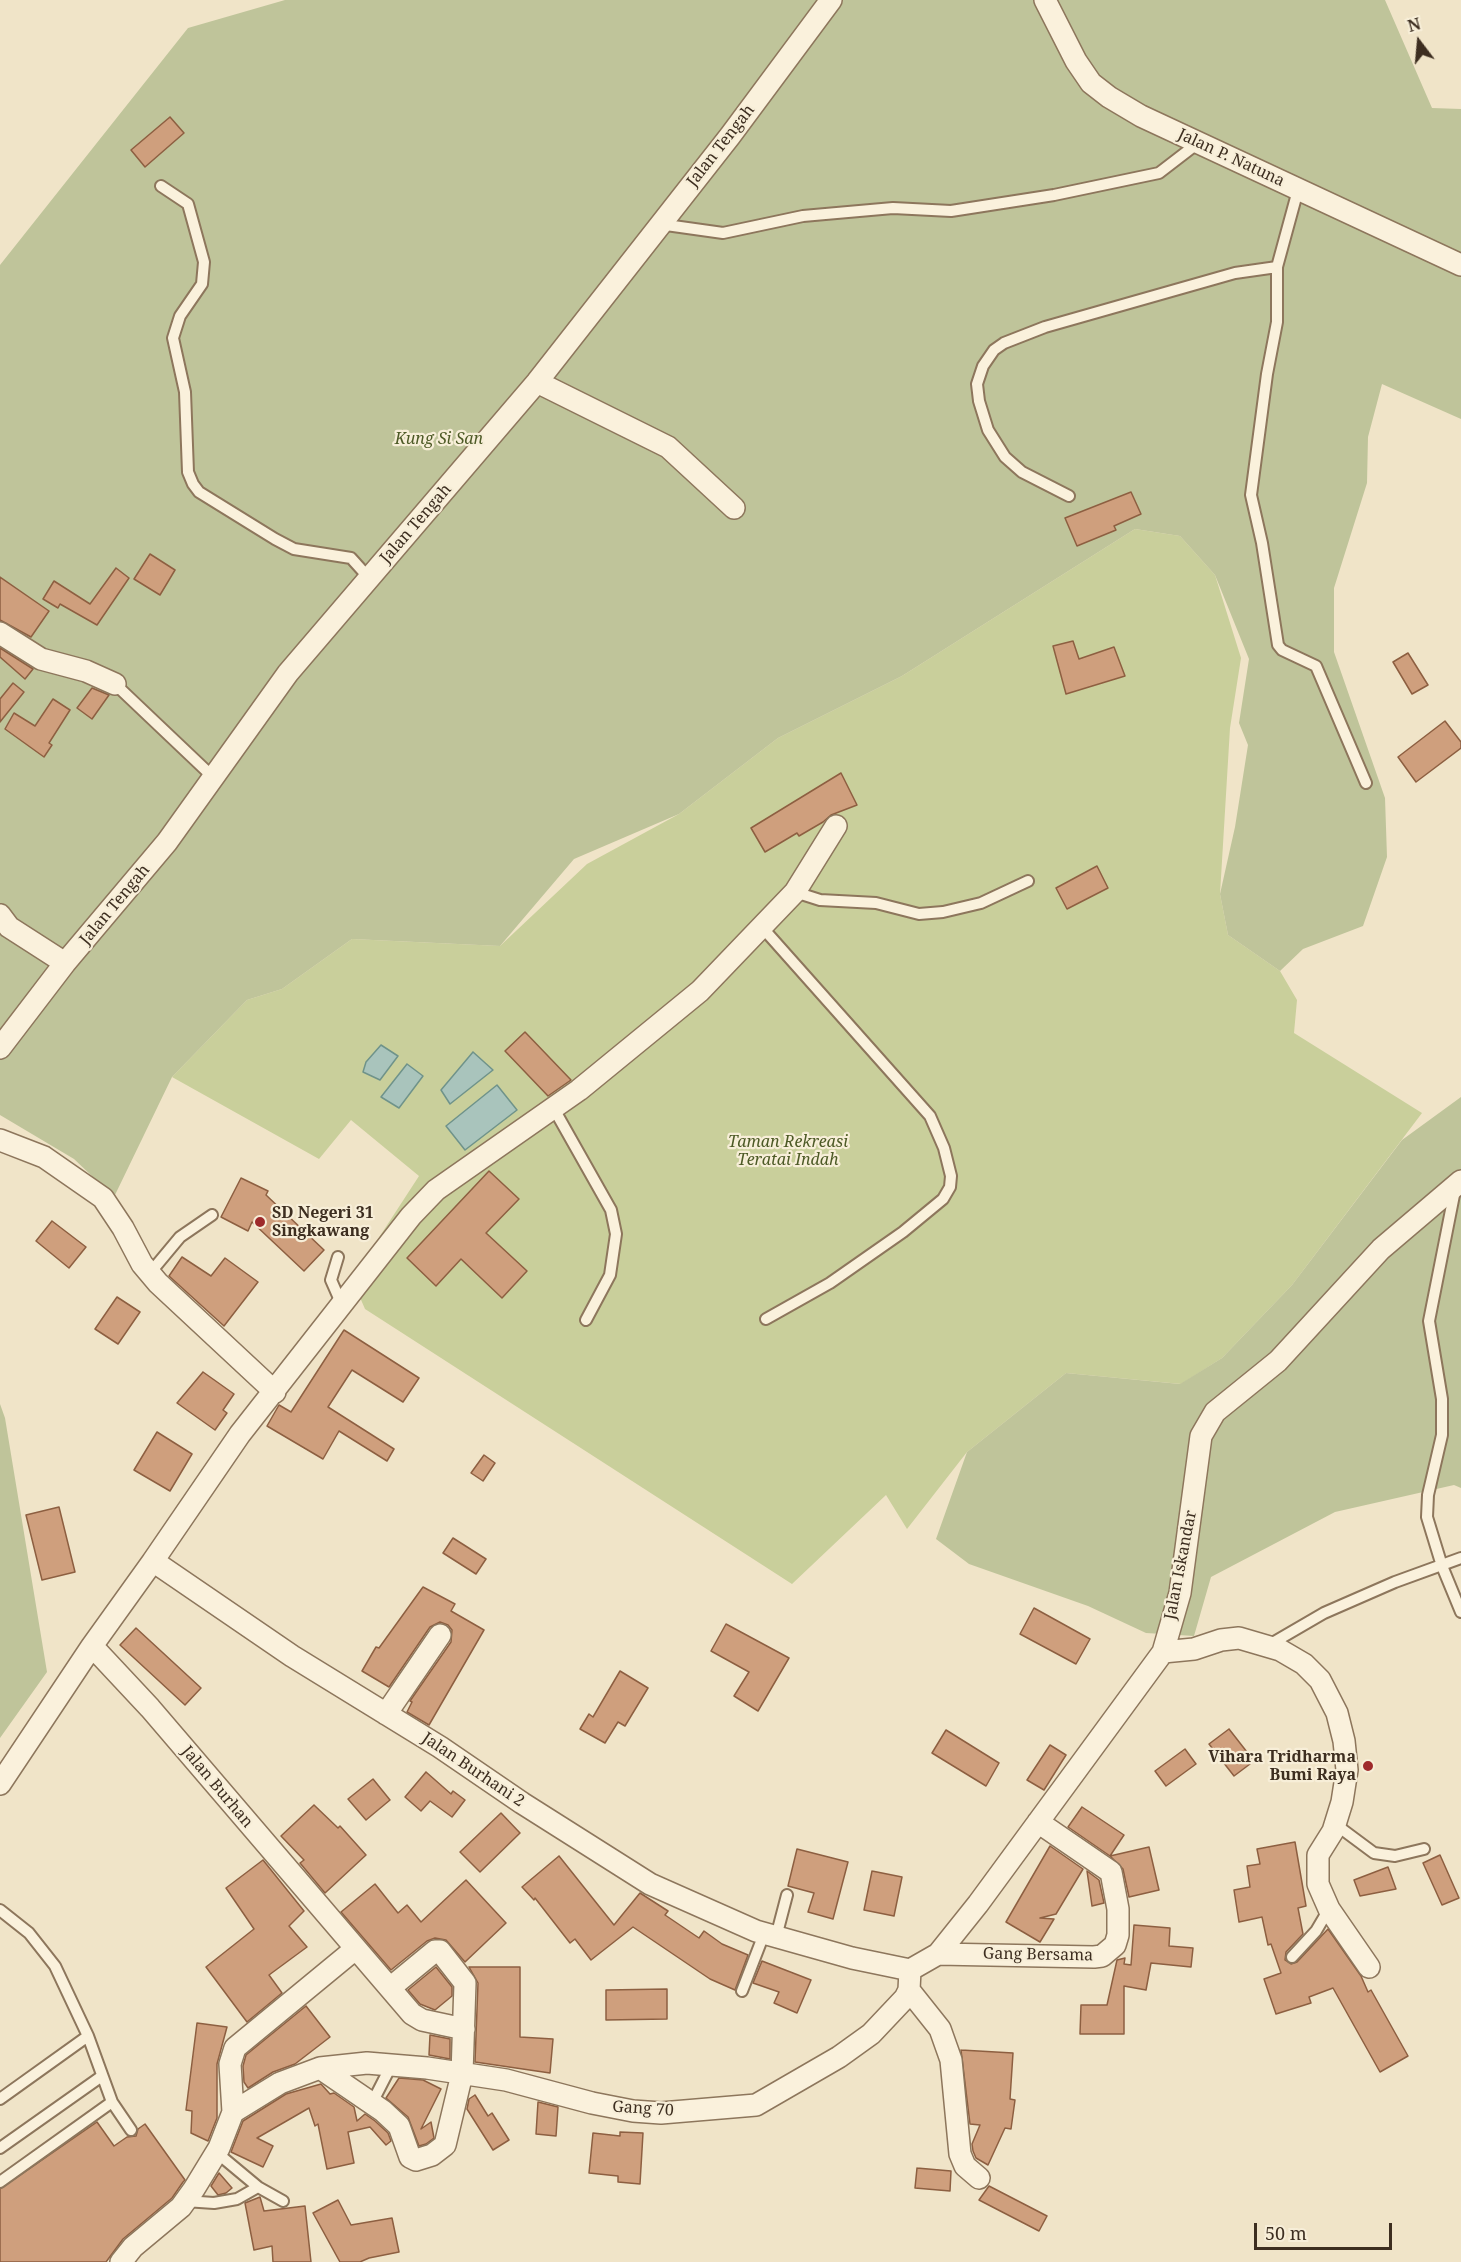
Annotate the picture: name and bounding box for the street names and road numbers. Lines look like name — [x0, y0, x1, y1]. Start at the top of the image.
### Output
street label: Jalan Tengah — [683, 101, 759, 191]
street label: Jalan P. Natuna — [1175, 125, 1287, 191]
street label: Jalan Tengah — [376, 480, 456, 568]
street label: Jalan Tengah — [76, 861, 154, 949]
street label: Jalan Iskandar — [1161, 1509, 1201, 1621]
street label: Jalan Burhani 2 — [418, 1729, 528, 1811]
street label: Jalan Burhan — [177, 1742, 257, 1832]
street label: Gang Bersama — [983, 1944, 1093, 1966]
street label: Gang 70 — [612, 2097, 674, 2121]

